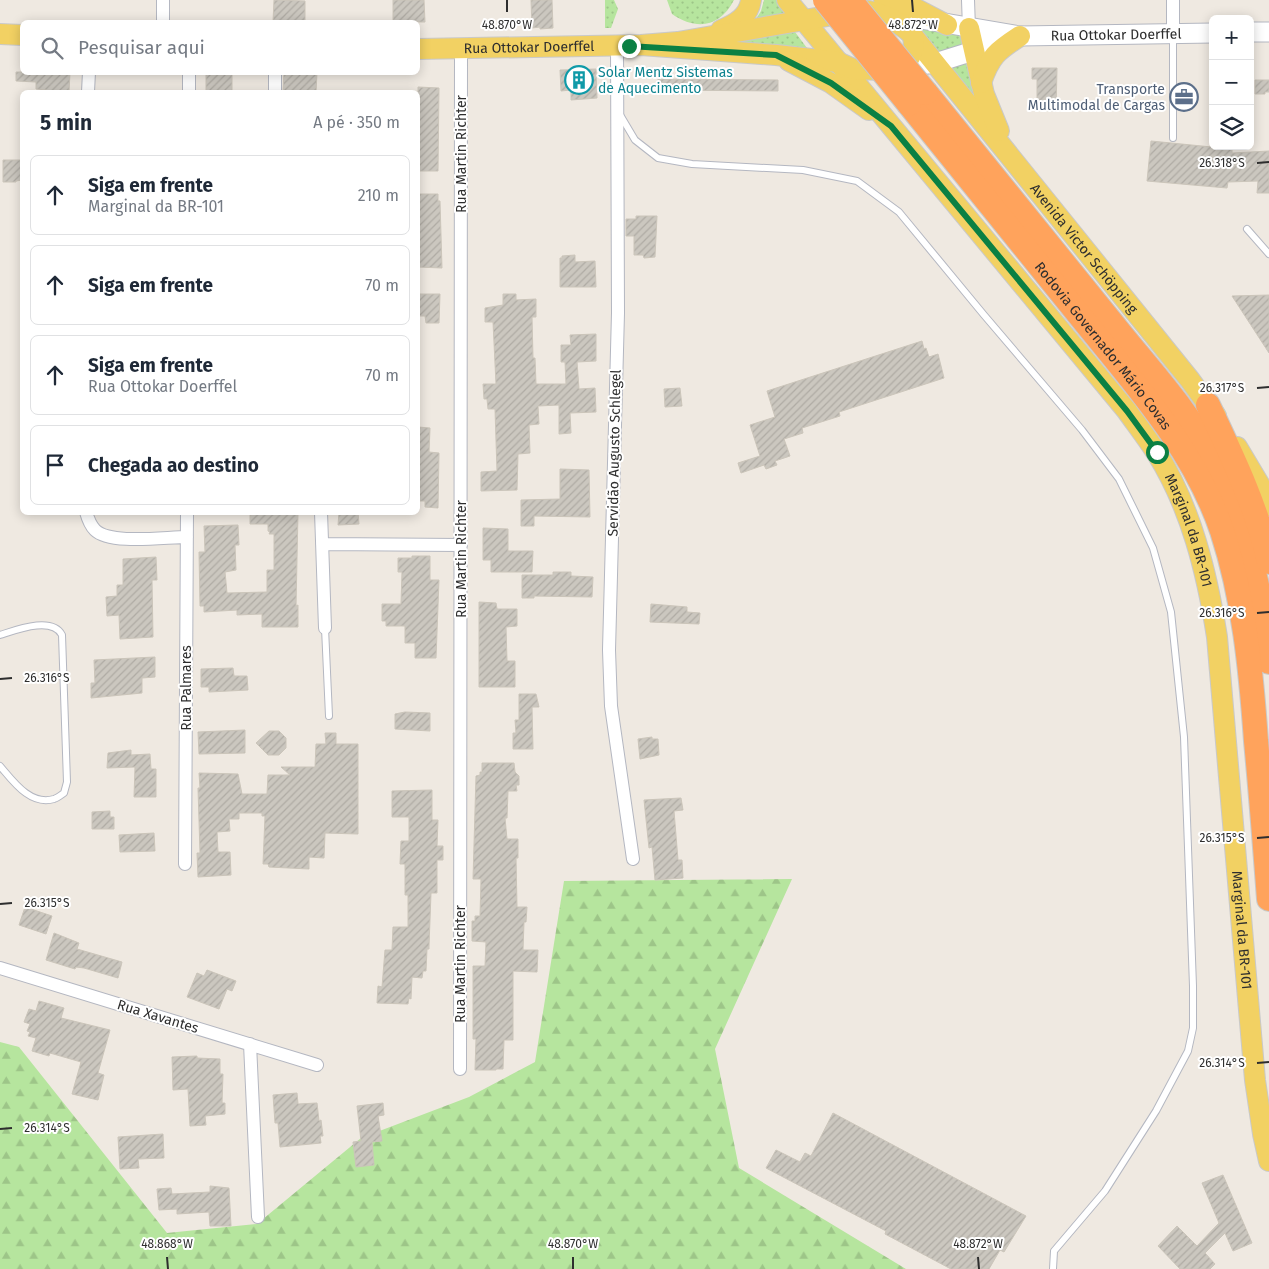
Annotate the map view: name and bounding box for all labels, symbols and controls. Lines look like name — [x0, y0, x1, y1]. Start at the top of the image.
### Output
map controls — [1209, 15, 1254, 150]
button: + — [1209, 15, 1254, 60]
text: 48.870°W — [482, 18, 532, 32]
text: 48.872°W — [888, 18, 938, 32]
search box — [20, 20, 420, 75]
street label: Rua Ottokar Doerffel — [1051, 25, 1182, 45]
icon: search — [38, 34, 66, 62]
route end — [618, 35, 641, 58]
text: Pesquisar aqui — [78, 36, 205, 59]
street label: Rua Ottokar Doerffel — [463, 38, 595, 57]
button: − — [1209, 60, 1254, 105]
place label: Solar Mentz Sistemas de Aquecimento — [598, 64, 733, 97]
building icon: Solar Mentz Sistemas de Aquecimento — [564, 65, 594, 95]
place label: Transporte Multimodal de Cargas — [1028, 81, 1165, 114]
office icon: Transporte Multimodal de Cargas — [1169, 82, 1199, 112]
street label: Rua Martin Richter — [453, 94, 470, 213]
button: layers — [1209, 105, 1254, 150]
text: 5 min — [40, 110, 92, 136]
text: A pé · 350 m — [313, 113, 400, 132]
text: 26.318°S — [1199, 156, 1245, 170]
text: Siga em frente — [88, 174, 213, 197]
street label: Avenida Victor Schöpping — [1026, 180, 1142, 318]
icon: ahead — [41, 181, 69, 209]
text: 210 m — [358, 186, 399, 205]
text: Marginal da BR-101 — [88, 197, 224, 216]
street label: Rodovia Governador Mário Covas — [1031, 259, 1175, 434]
icon: ahead — [41, 271, 69, 299]
text: Siga em frente — [88, 274, 213, 297]
text: 70 m — [365, 276, 399, 295]
text: Siga em frente — [88, 354, 213, 377]
icon: ahead — [41, 361, 69, 389]
text: 70 m — [365, 366, 399, 385]
street label: Servidão Augusto Schlegel — [605, 369, 624, 537]
text: Rua Ottokar Doerffel — [88, 377, 237, 396]
text: 26.317°S — [1200, 381, 1245, 395]
route start — [1146, 441, 1169, 464]
icon: arrive — [41, 451, 69, 479]
text: Chegada ao destino — [88, 454, 259, 477]
street label: Marginal da BR-101 — [1161, 471, 1216, 589]
street label: Rua Martin Richter — [453, 499, 470, 618]
text: 26.316°S — [1199, 606, 1245, 620]
street label: Rua Palmares — [178, 645, 195, 731]
text: 26.316°S — [24, 671, 70, 685]
text: 26.315°S — [1200, 831, 1245, 845]
street label: Marginal da BR-101 — [1228, 870, 1255, 990]
text: 26.315°S — [25, 896, 70, 910]
street label: Rua Martin Richter — [452, 904, 469, 1023]
street label: Rua Xavantes — [115, 996, 201, 1037]
text: 26.314°S — [1199, 1056, 1245, 1070]
text: 26.314°S — [24, 1121, 70, 1135]
text: 48.868°W — [141, 1237, 193, 1251]
text: 48.870°W — [548, 1237, 598, 1251]
text: 48.872°W — [953, 1237, 1003, 1251]

